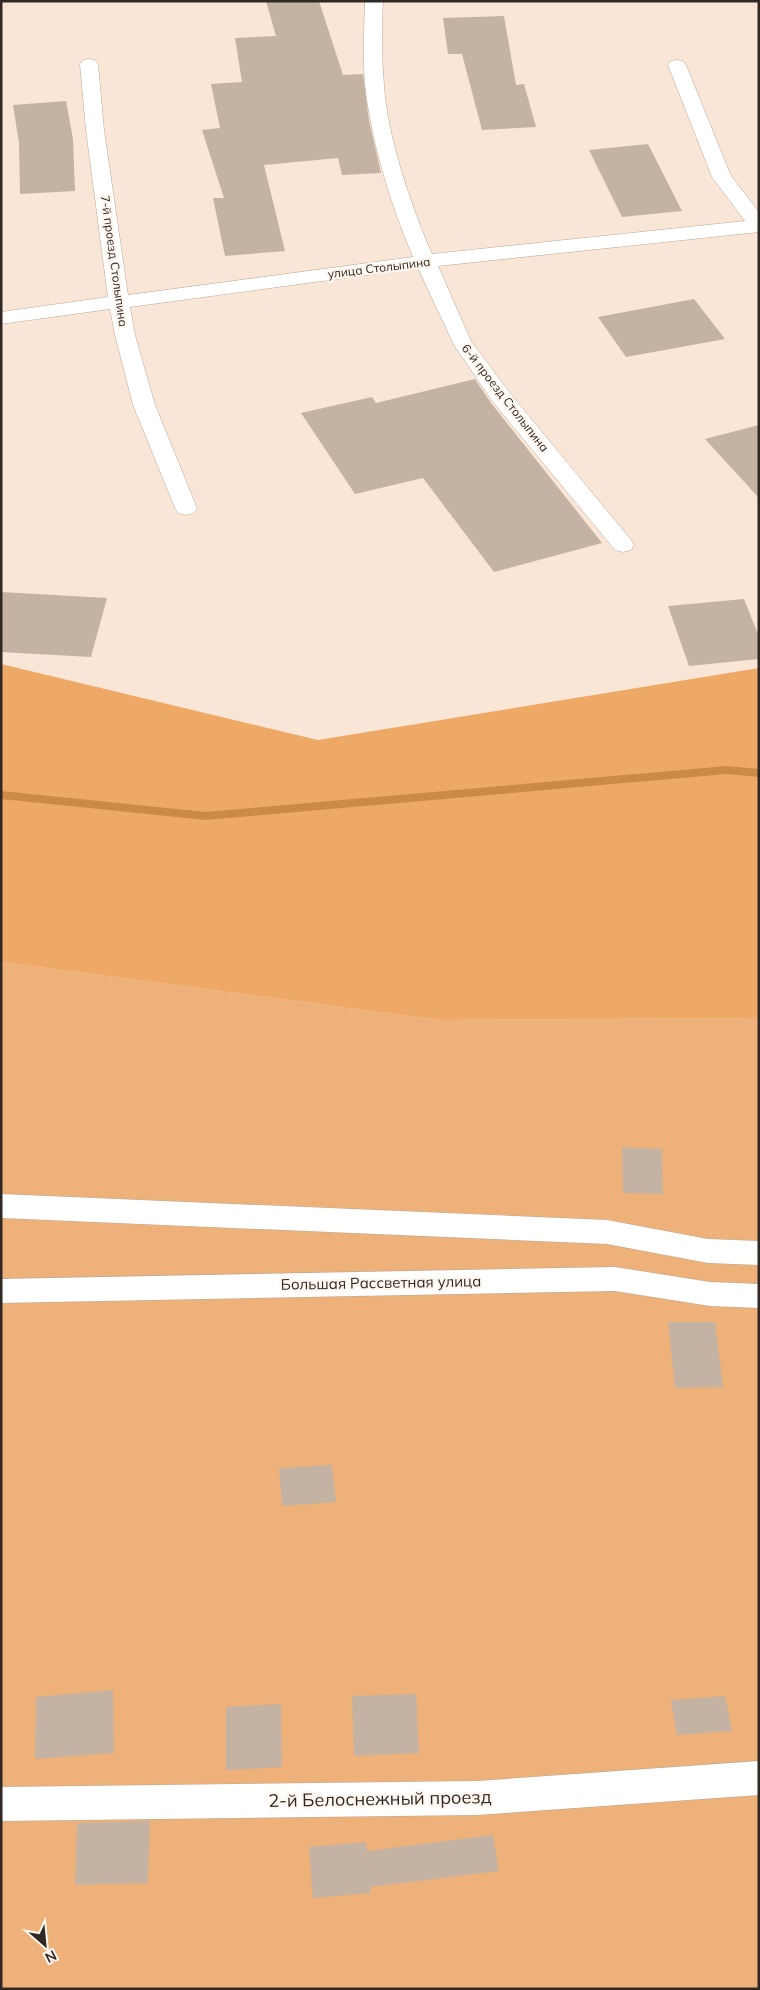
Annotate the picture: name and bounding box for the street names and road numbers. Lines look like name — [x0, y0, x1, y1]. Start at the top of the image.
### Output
street label: 7-й проезд Столыпина — [98, 194, 131, 328]
street label: улица Столыпина — [327, 254, 431, 281]
street label: 6-й проезд Столыпина — [459, 341, 552, 455]
street label: Большая Рассветная улица — [280, 1271, 481, 1294]
street label: 2-й Белоснежный проезд — [268, 1785, 492, 1812]

